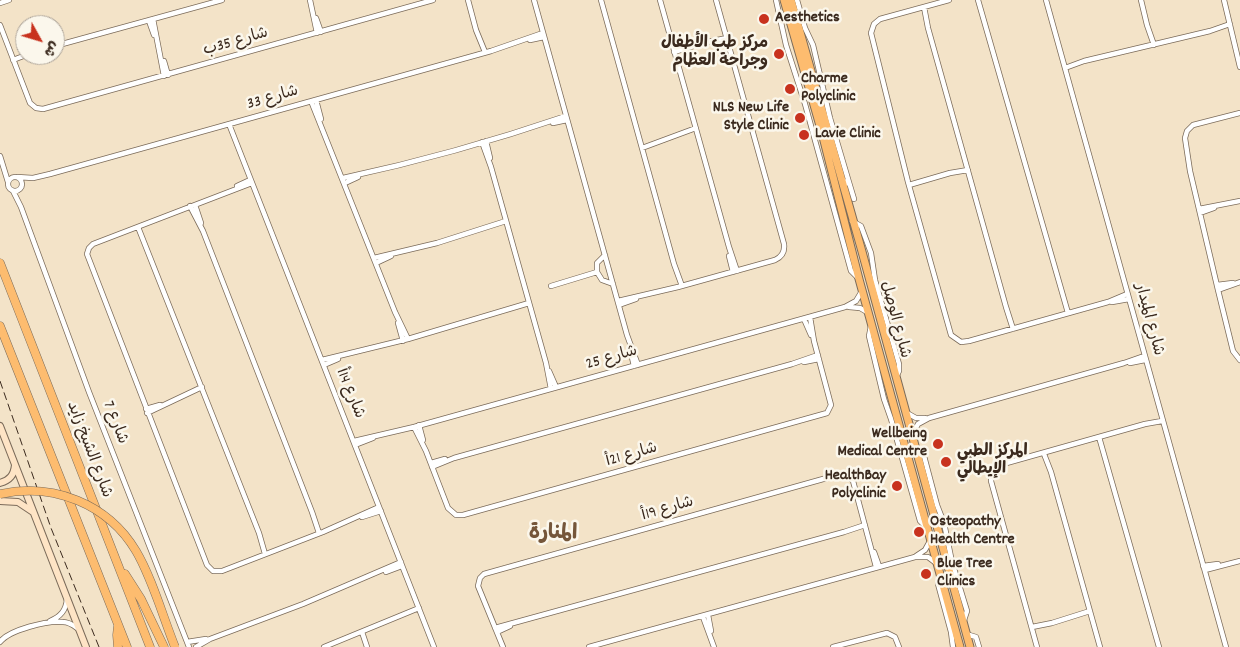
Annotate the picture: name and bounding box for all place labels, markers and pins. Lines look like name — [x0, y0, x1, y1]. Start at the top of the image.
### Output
place label: Aesthetics — [775, 9, 840, 29]
marker: Aesthetics — [757, 12, 771, 26]
place label: مركز طب الأطفال وجراحة العظام — [661, 35, 768, 73]
marker: مركز طب الأطفال وجراحة العظام — [772, 47, 786, 61]
place label: Charme Polyclinic — [801, 70, 856, 108]
marker: Charme Polyclinic — [783, 82, 797, 96]
place label: NLS New Life Style Clinic — [713, 99, 789, 137]
marker: NLS New Life Style Clinic — [793, 111, 807, 125]
place label: Lavie Clinic — [815, 125, 881, 145]
marker: Lavie Clinic — [797, 128, 811, 142]
place label: Wellbeing Medical Centre — [838, 425, 927, 463]
marker: Wellbeing Medical Centre — [931, 437, 945, 451]
place label: المركز الطبي الإيطالي — [957, 443, 1028, 481]
marker: المركز الطبي الإيطالي — [939, 455, 953, 469]
place label: HealthBay Polyclinic — [825, 467, 886, 505]
marker: HealthBay Polyclinic — [890, 479, 904, 493]
place label: Osteopathy Health Centre — [930, 513, 1015, 551]
marker: Osteopathy Health Centre — [912, 525, 926, 539]
place label: Blue Tree Clinics — [937, 555, 992, 593]
marker: Blue Tree Clinics — [919, 567, 933, 581]

